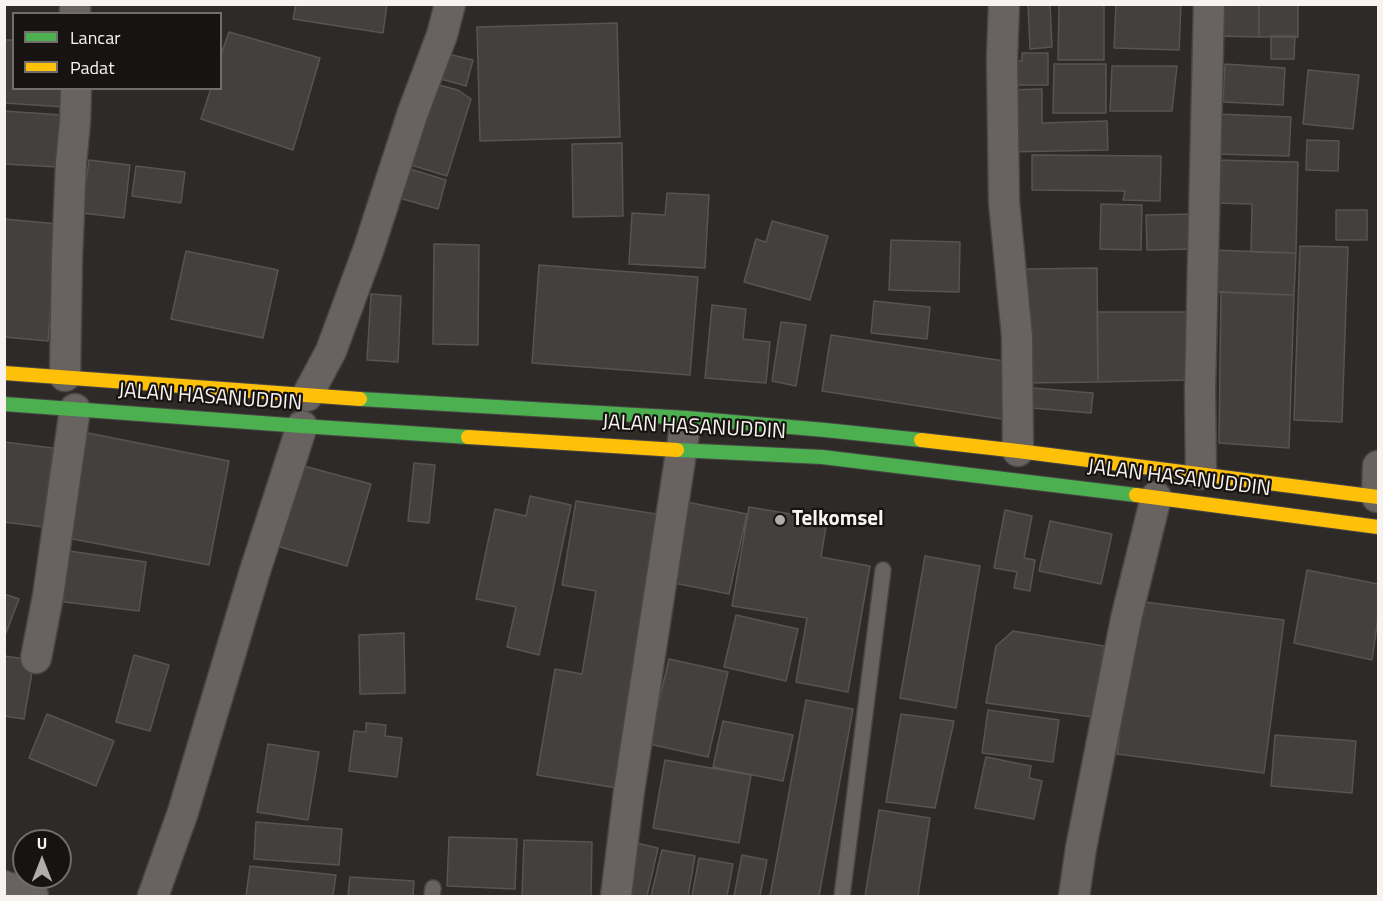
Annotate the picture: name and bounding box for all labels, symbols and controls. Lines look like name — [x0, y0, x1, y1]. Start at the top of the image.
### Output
legend — [12, 12, 222, 90]
text: Lancar — [70, 24, 120, 51]
text: Padat — [70, 54, 114, 81]
street label: JALAN HASANUDDIN — [117, 379, 303, 417]
street label: JALAN HASANUDDIN — [601, 411, 787, 445]
street label: JALAN HASANUDDIN — [1086, 455, 1272, 503]
place label: Telkomsel — [792, 507, 884, 533]
marker: Telkomsel — [773, 513, 787, 527]
north arrow — [12, 829, 72, 889]
text: U — [37, 831, 47, 855]

